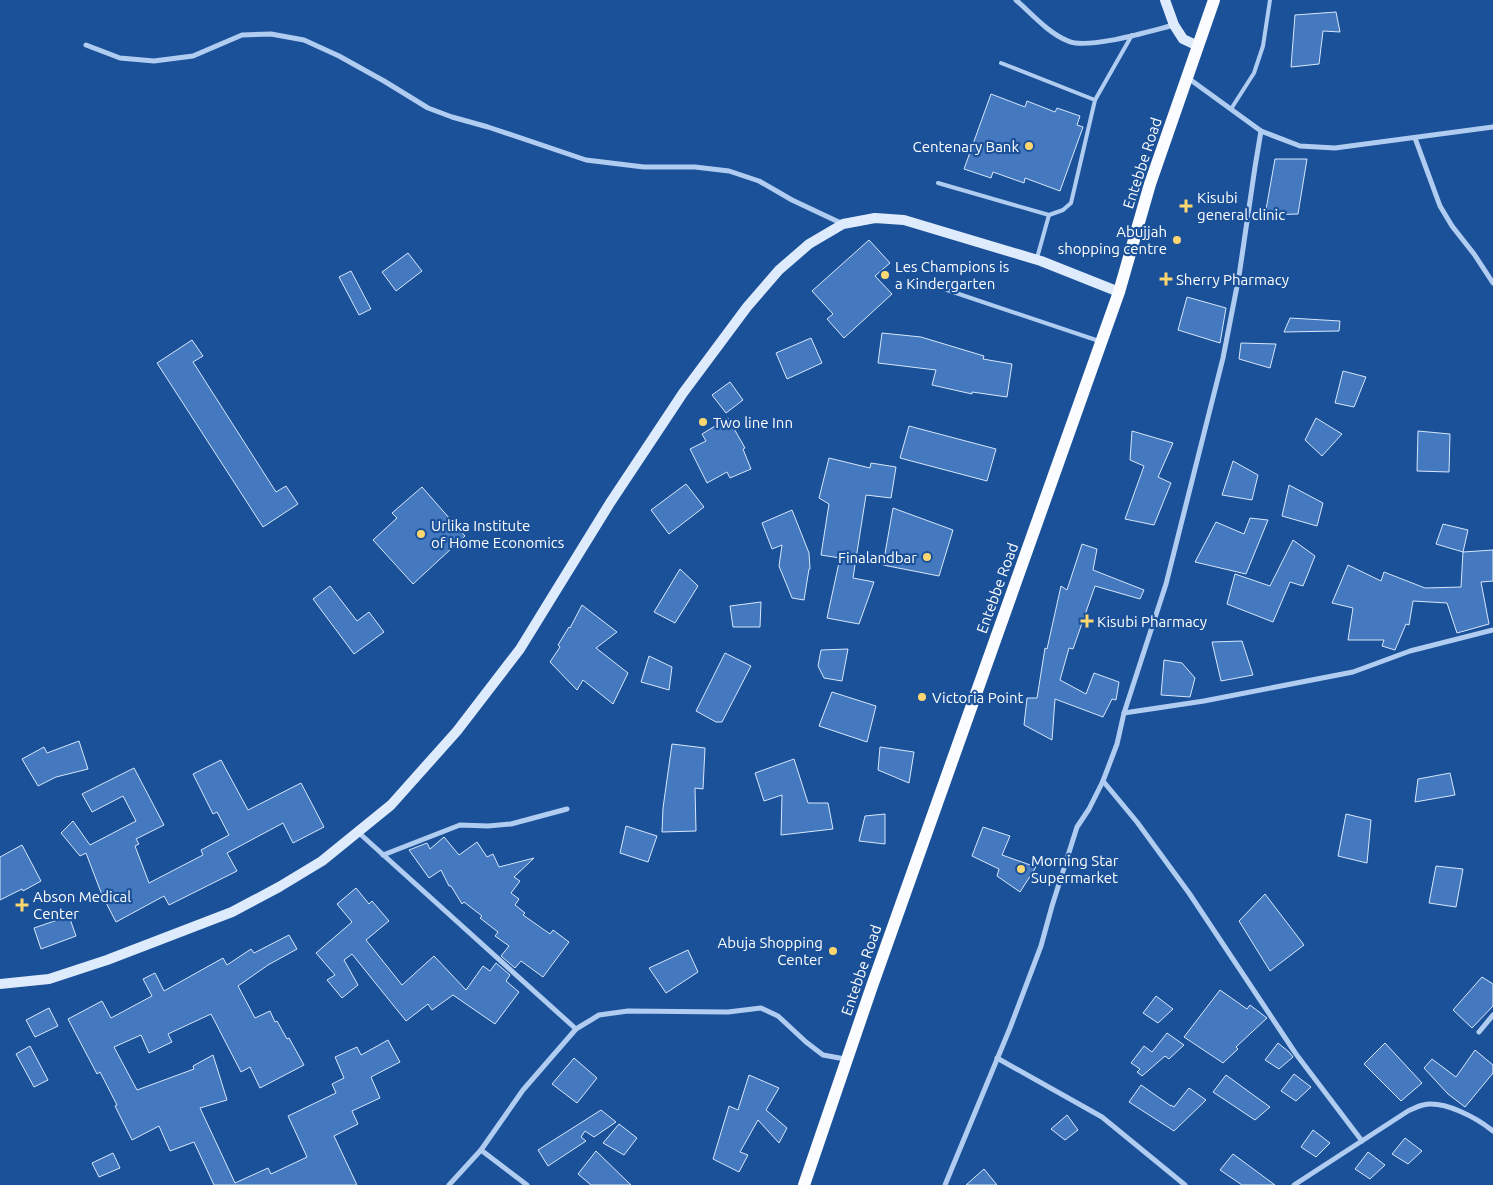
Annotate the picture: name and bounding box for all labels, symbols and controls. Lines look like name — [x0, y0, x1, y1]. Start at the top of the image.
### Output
street label: Entebbe Road — [1119, 115, 1165, 211]
place label: Centenary Bank — [912, 138, 1019, 155]
marker: Centenary Bank — [1023, 140, 1035, 152]
place label: Kisubi general clinic — [1197, 189, 1285, 223]
marker: Kisubi general clinic — [1179, 199, 1193, 213]
place label: Abujjah shopping centre — [1058, 223, 1167, 257]
marker: Abujjah shopping centre — [1171, 234, 1183, 246]
place label: Les Champions is a Kindergarten — [895, 258, 1009, 292]
marker: Les Champions is a Kindergarten — [879, 269, 891, 281]
place label: Sherry Pharmacy — [1176, 271, 1289, 288]
marker: Sherry Pharmacy — [1160, 273, 1172, 285]
place label: Two line Inn — [713, 414, 793, 431]
marker: Two line Inn — [697, 416, 709, 428]
place label: Urlika Institute of Home Economics — [431, 517, 564, 551]
marker: Urlika Institute of Home Economics — [415, 528, 427, 540]
street label: Entebbe Road — [973, 540, 1021, 636]
place label: Finalandbar — [838, 549, 917, 566]
marker: Finalandbar — [921, 551, 933, 563]
place label: Kisubi Pharmacy — [1097, 613, 1207, 630]
marker: Kisubi Pharmacy — [1081, 615, 1093, 627]
place label: Victoria Point — [932, 689, 1024, 706]
marker: Victoria Point — [916, 691, 928, 703]
place label: Morning Star Supermarket — [1031, 852, 1119, 886]
marker: Morning Star Supermarket — [1015, 863, 1027, 875]
place label: Abson Medical Center — [33, 888, 131, 922]
marker: Abson Medical Center — [15, 898, 29, 912]
street label: Entebbe Road — [838, 922, 884, 1018]
place label: Abuja Shopping Center — [718, 934, 823, 968]
marker: Abuja Shopping Center — [827, 945, 839, 957]

